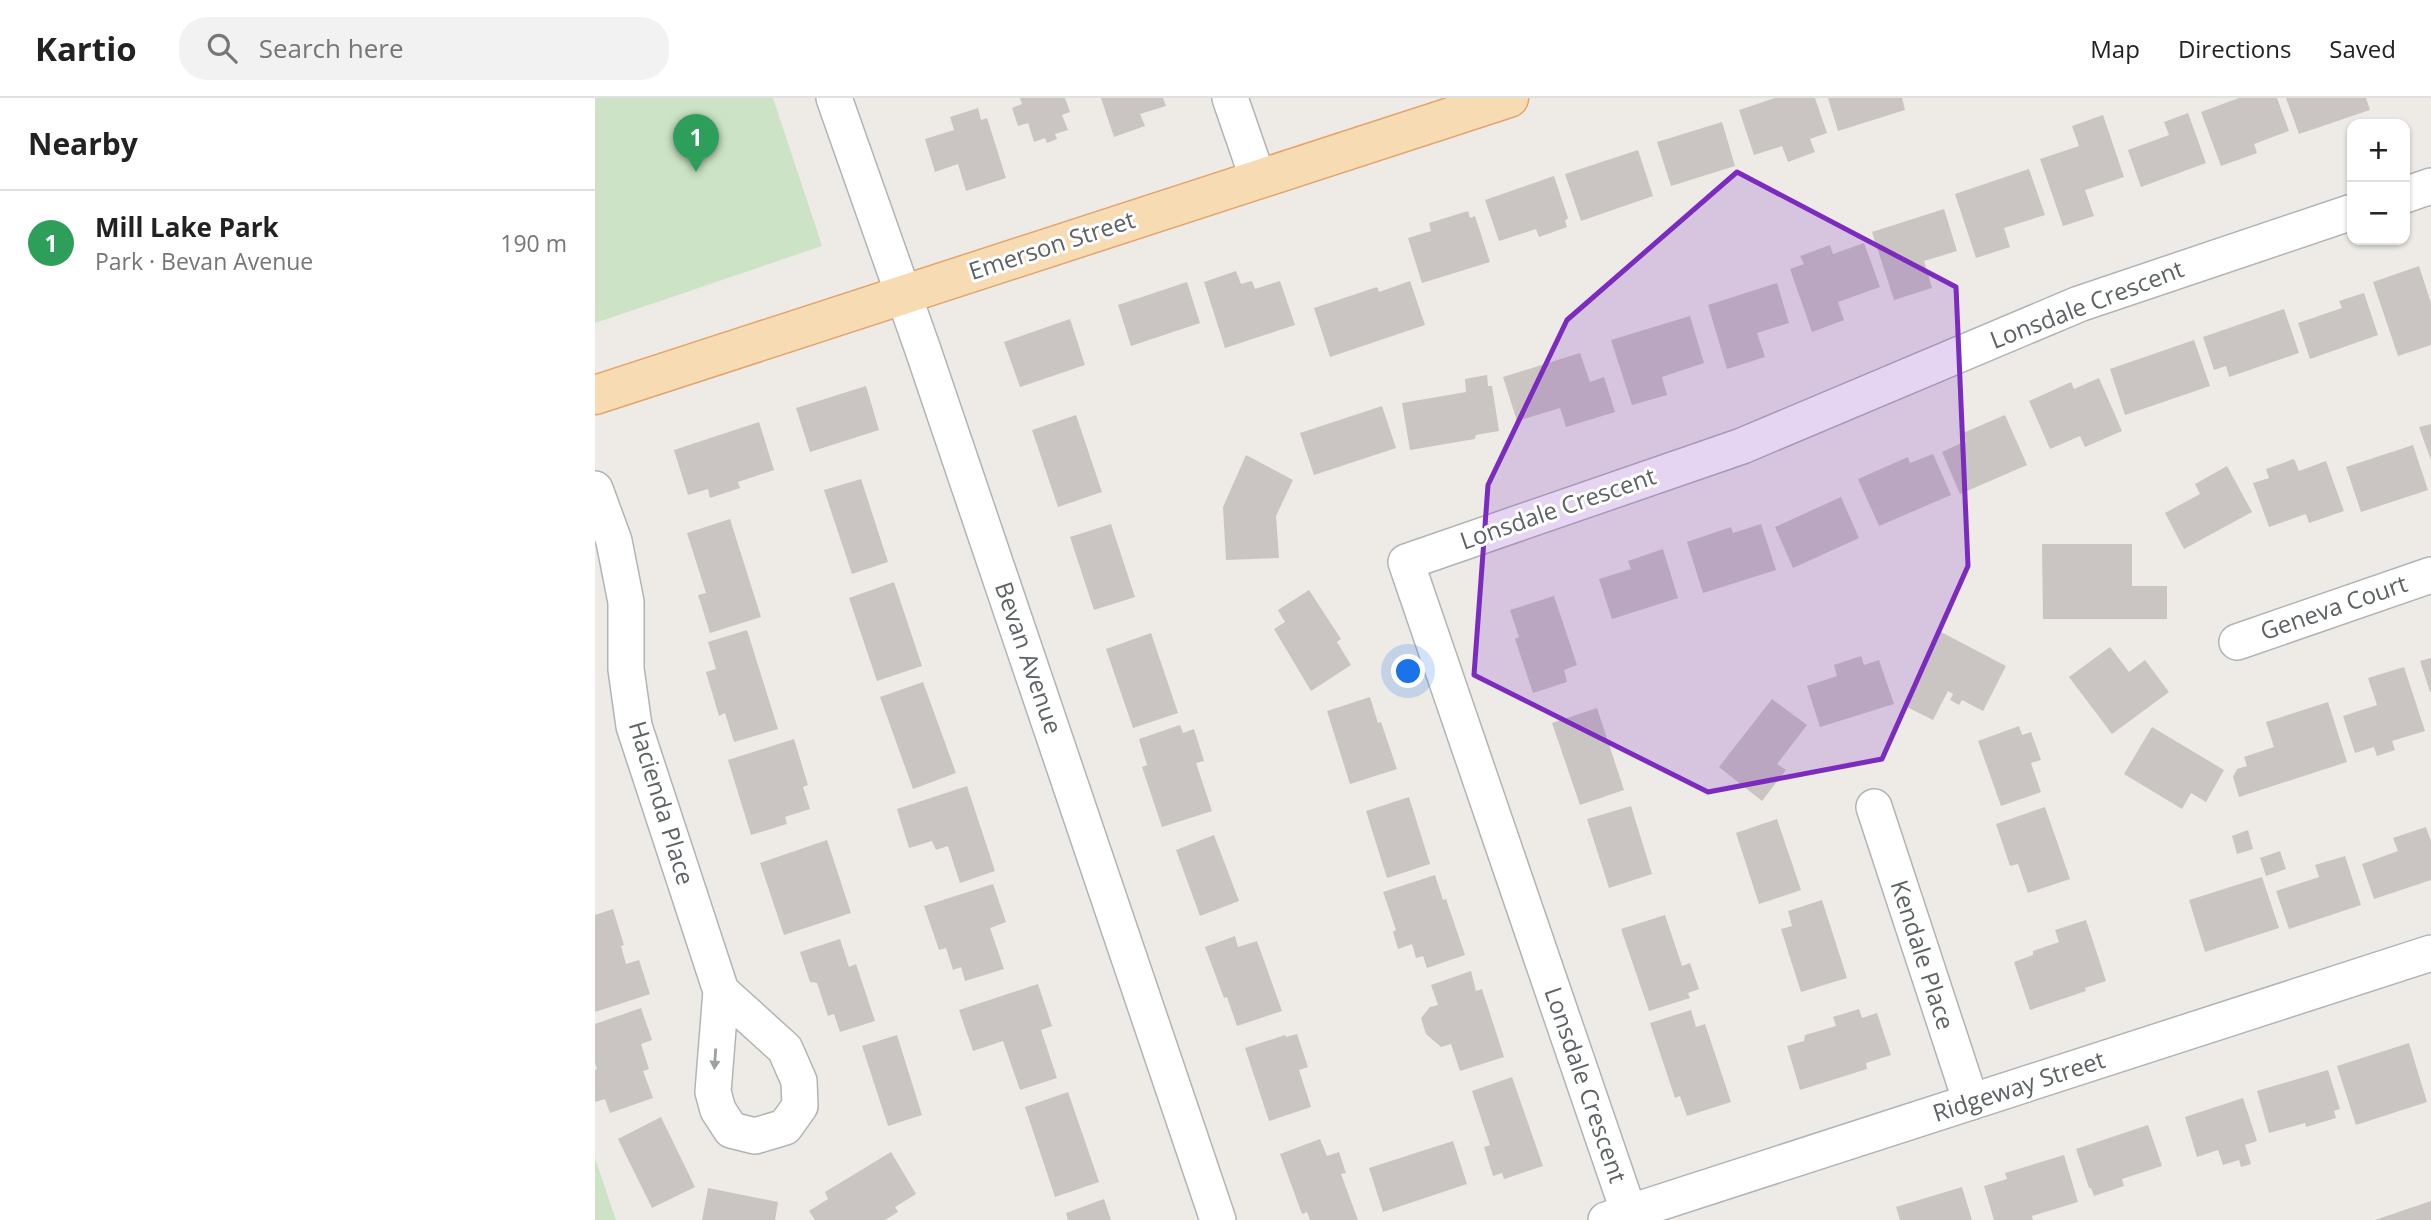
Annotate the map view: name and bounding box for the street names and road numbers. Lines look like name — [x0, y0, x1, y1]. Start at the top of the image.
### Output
street label: Emerson Street — [964, 202, 1139, 287]
street label: Lonsdale Crescent — [1985, 251, 2188, 356]
street label: Lonsdale Crescent — [1455, 459, 1660, 557]
street label: Geneva Court — [2256, 566, 2411, 647]
street label: Bevan Avenue — [988, 577, 1071, 738]
street label: Hacienda Place — [622, 717, 703, 889]
street label: Kendale Place — [1884, 876, 1963, 1034]
street label: Lonsdale Crescent — [1537, 982, 1635, 1187]
street label: Ridgeway Street — [1928, 1042, 2109, 1129]

